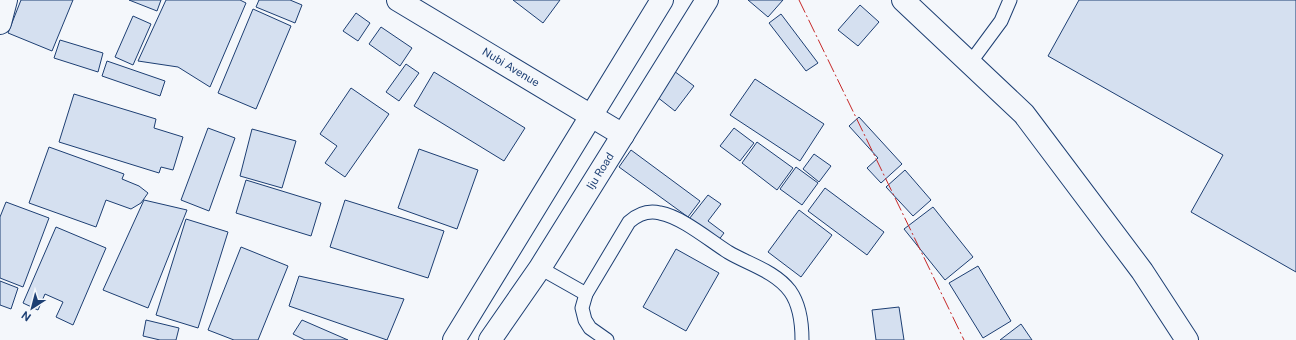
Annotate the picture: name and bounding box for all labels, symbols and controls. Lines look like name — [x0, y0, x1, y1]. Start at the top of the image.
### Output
street label: Nubi Avenue — [480, 45, 542, 89]
street label: Iju Road — [584, 150, 616, 192]
north arrow — [12, 288, 52, 328]
text: N — [19, 309, 33, 323]

